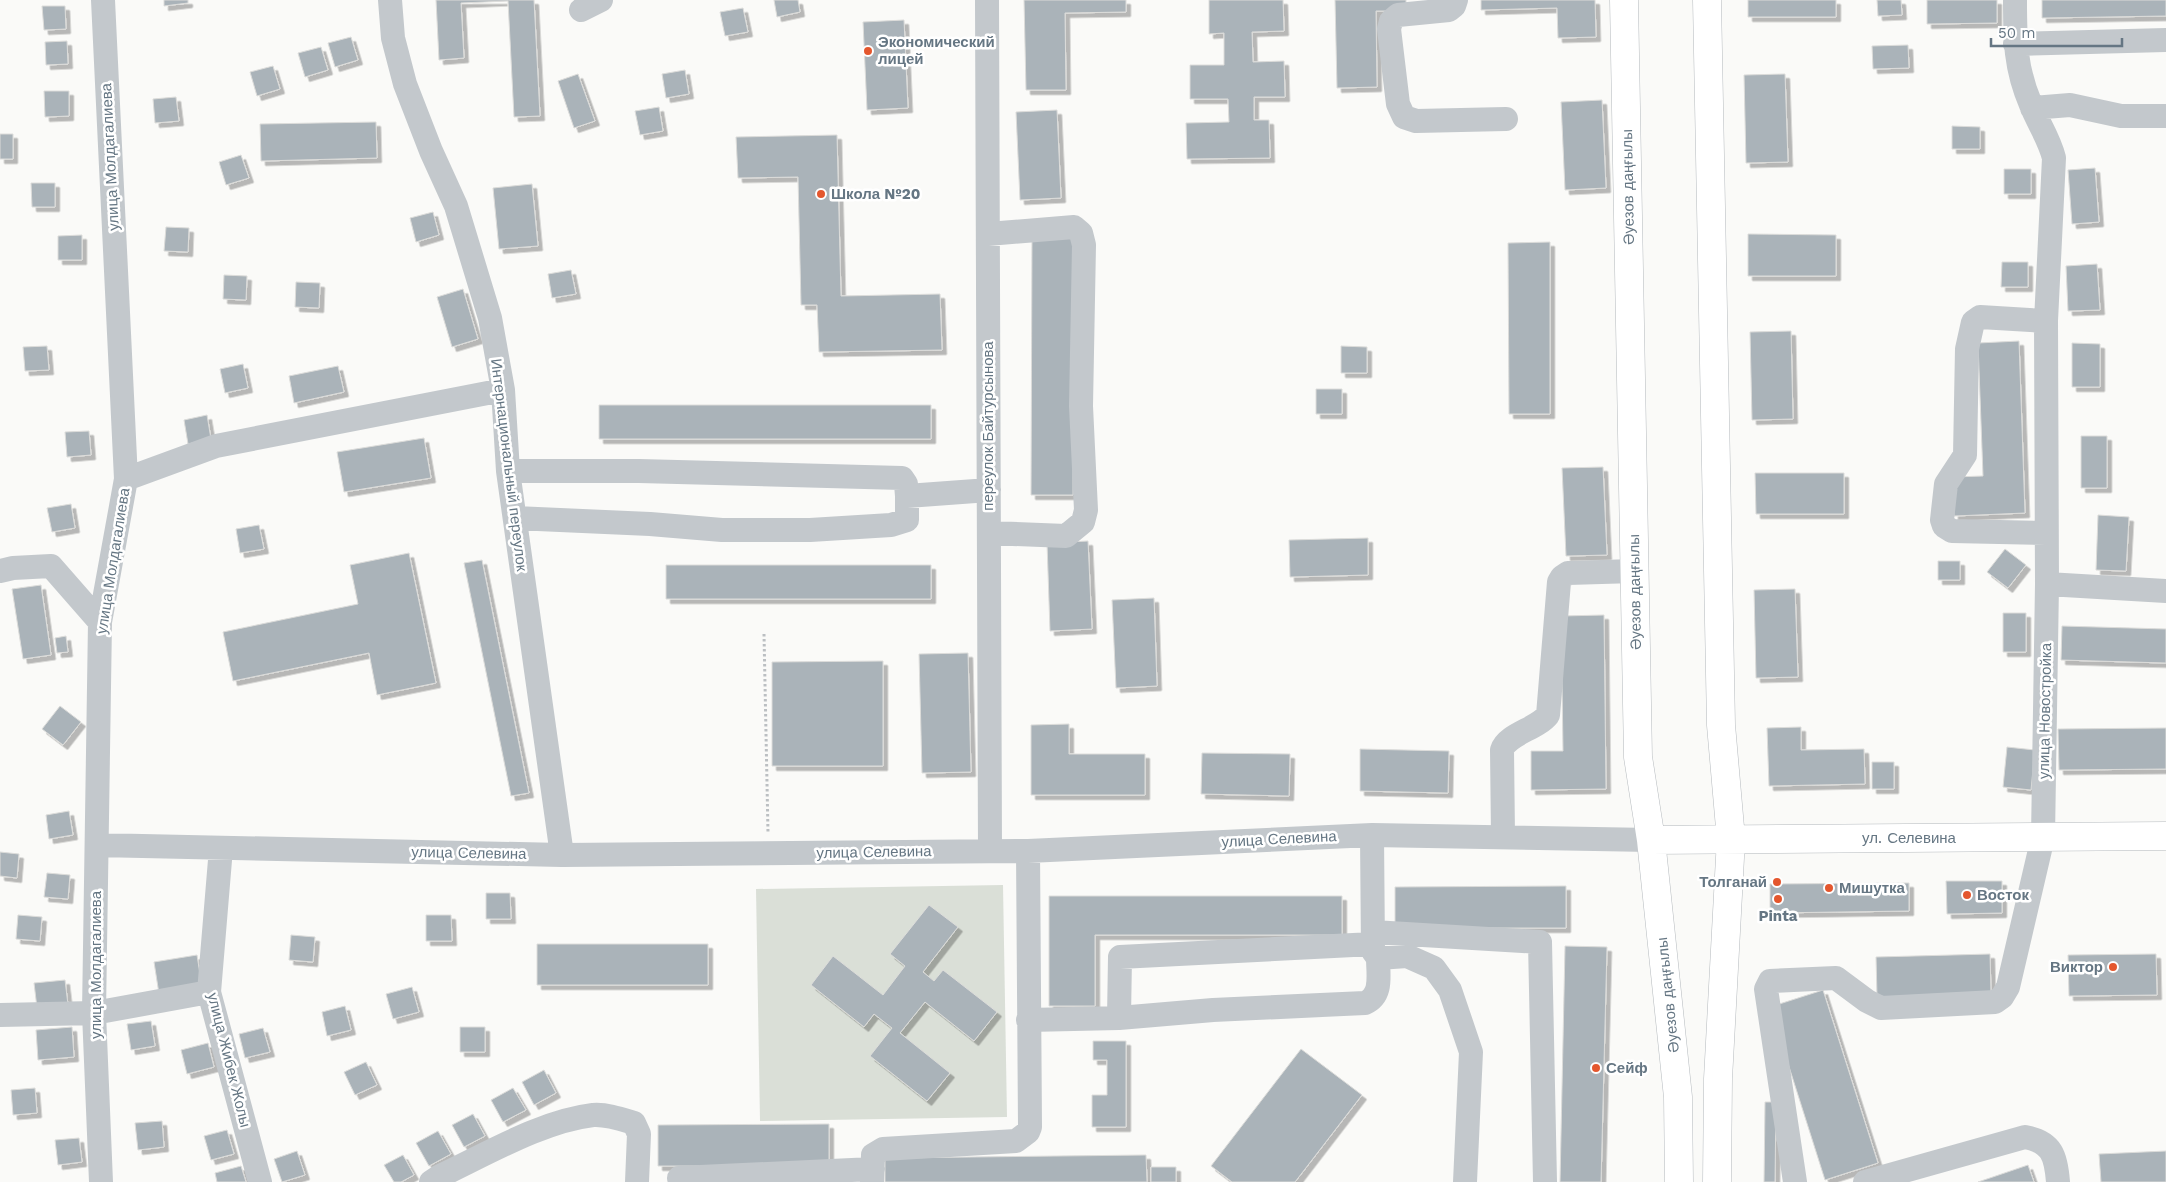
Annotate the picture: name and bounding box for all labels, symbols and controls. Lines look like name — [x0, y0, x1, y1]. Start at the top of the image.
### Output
scale bar — [1991, 15, 2122, 47]
text: 50 m — [1998, 24, 2035, 42]
place label: Экономический лицей — [878, 33, 995, 68]
marker: Экономический лицей — [862, 45, 874, 57]
street label: улица Молдагалиева — [97, 82, 123, 231]
street label: Әуезов даңғылы — [1618, 129, 1638, 245]
place label: Школа №20 — [831, 185, 920, 203]
marker: Школа №20 — [815, 188, 827, 200]
street label: переулок Байтурсынова — [979, 341, 997, 511]
street label: Интернациональный переулок — [487, 358, 531, 573]
street label: улица Молдагалиева — [93, 486, 134, 635]
street label: Әуезов даңғылы — [1625, 534, 1645, 650]
street label: улица Новостройка — [2035, 642, 2055, 779]
street label: улица Селевина — [1221, 827, 1338, 851]
street label: ул. Селевина — [1862, 829, 1957, 847]
street label: улица Селевина — [816, 842, 932, 862]
street label: улица Селевина — [411, 843, 527, 863]
place label: Толганай — [1699, 873, 1767, 891]
marker: Толганай — [1771, 876, 1783, 888]
place label: Мишутка — [1839, 879, 1906, 897]
marker: Мишутка — [1823, 882, 1835, 894]
place label: Восток — [1977, 886, 2029, 904]
marker: Восток — [1961, 889, 1973, 901]
street label: улица Молдагалиева — [87, 890, 105, 1039]
marker: Pinta — [1772, 893, 1784, 905]
place label: Pinta — [1758, 907, 1798, 925]
street label: Әуезов даңғылы — [1653, 936, 1683, 1054]
place label: Виктор — [2050, 958, 2103, 976]
marker: Виктор — [2107, 961, 2119, 973]
street label: улица Жибек Жолы — [204, 991, 254, 1129]
place label: Сейф — [1606, 1059, 1648, 1077]
marker: Сейф — [1590, 1062, 1602, 1074]

